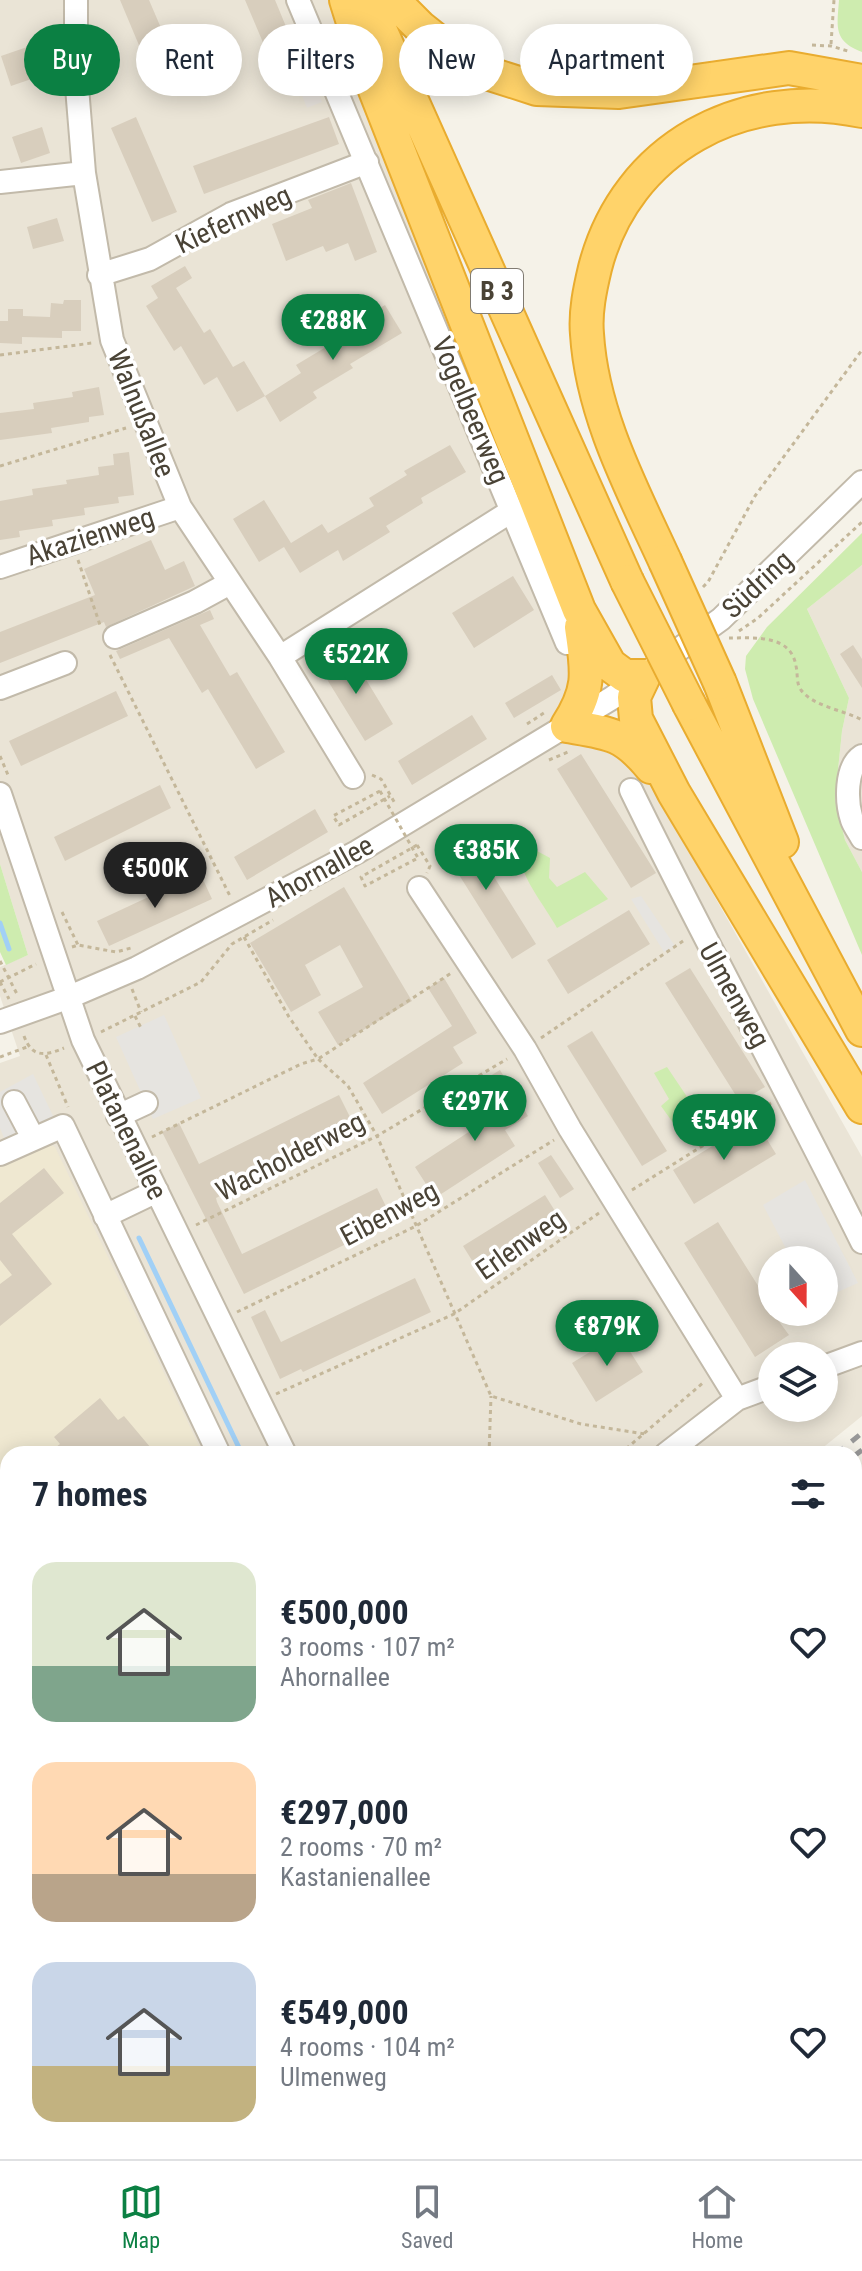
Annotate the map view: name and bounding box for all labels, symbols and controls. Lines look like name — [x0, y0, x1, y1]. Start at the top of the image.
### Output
chip: Buy — [24, 24, 120, 96]
chip: Rent — [136, 24, 242, 96]
chip: Filters — [258, 24, 383, 96]
chip: New — [399, 24, 504, 96]
chip: Apartment — [520, 24, 693, 96]
street label: Kiefernweg — [170, 178, 296, 261]
road number: B 3 — [471, 269, 523, 313]
pin: €288K — [277, 294, 389, 362]
text: €288K — [300, 305, 366, 335]
street label: Vogelbeerweg — [425, 332, 516, 489]
street label: Walnußallee — [101, 344, 182, 482]
street label: Akazienweg — [22, 500, 158, 573]
street label: Südring — [715, 544, 799, 625]
pin: €522K — [300, 628, 412, 696]
text: €522K — [323, 639, 389, 669]
pin: €385K — [430, 824, 542, 892]
street label: Ahornallee — [259, 828, 379, 915]
text: €385K — [453, 835, 519, 865]
pin: €500K — [99, 842, 211, 910]
text: €500K — [122, 853, 188, 883]
street label: Ulmenweg — [692, 937, 777, 1054]
street label: Platanenallee — [79, 1056, 174, 1205]
pin: €297K — [419, 1075, 531, 1143]
text: €297K — [442, 1086, 508, 1116]
pin: €549K — [668, 1094, 780, 1162]
street label: Wacholderweg — [211, 1105, 370, 1208]
text: €549K — [691, 1105, 757, 1135]
street label: Eibenweg — [335, 1174, 444, 1253]
street label: Erlenweg — [470, 1202, 571, 1287]
north arrow — [758, 1246, 838, 1326]
map controls — [758, 1246, 838, 1422]
pin: €879K — [551, 1300, 663, 1368]
text: €879K — [574, 1311, 640, 1341]
button: layers — [758, 1342, 838, 1422]
icon: filters — [786, 1472, 830, 1516]
text: 7 homes — [32, 1474, 148, 1514]
text: €500,000 — [280, 1592, 409, 1632]
icon: home — [96, 1594, 192, 1690]
icon: heart — [786, 1620, 830, 1664]
text: 3 rooms · 107 m² — [280, 1632, 455, 1662]
text: Ahornallee — [280, 1662, 390, 1692]
text: €297,000 — [280, 1792, 409, 1832]
icon: home — [96, 1794, 192, 1890]
icon: heart — [786, 1820, 830, 1864]
text: 2 rooms · 70 m² — [280, 1832, 442, 1862]
text: Kastanienallee — [280, 1862, 431, 1892]
text: €549,000 — [280, 1992, 409, 2032]
icon: home — [96, 1994, 192, 2090]
icon: heart — [786, 2020, 830, 2064]
text: 4 rooms · 104 m² — [280, 2032, 455, 2062]
text: Ulmenweg — [280, 2062, 387, 2092]
tab: Map — [119, 2180, 163, 2253]
tab: Saved — [401, 2180, 453, 2253]
tab: Home — [691, 2180, 743, 2253]

